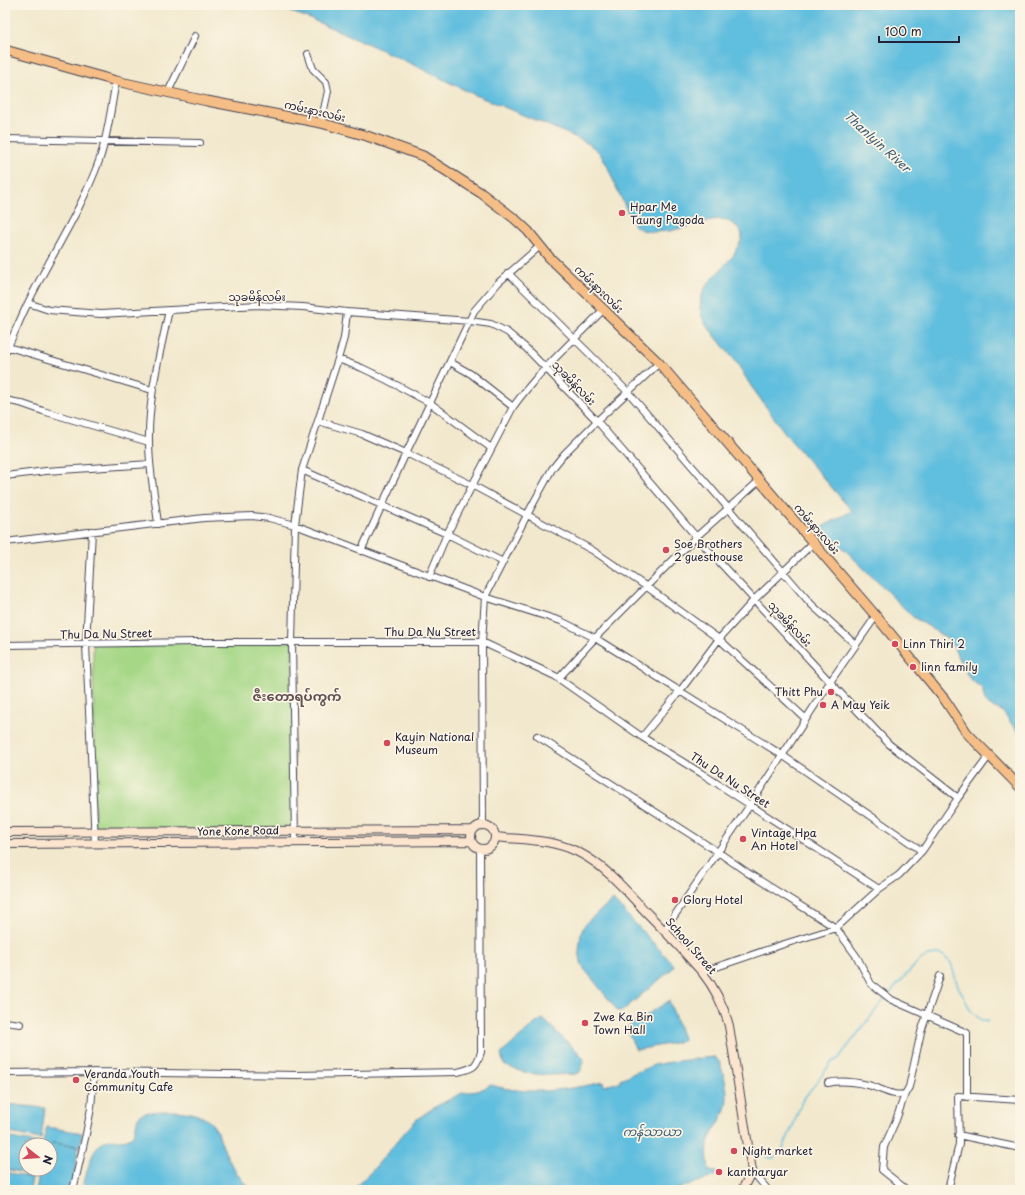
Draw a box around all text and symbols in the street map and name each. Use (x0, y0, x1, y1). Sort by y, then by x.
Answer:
scale bar (879, 18, 959, 44)
text: 100 m (885, 22, 922, 40)
street label: ကမ်းနားလမ်း (283, 95, 348, 127)
water label: Thanlyin River (840, 106, 916, 177)
place label: Hpar Me Taung Pagoda (630, 198, 704, 228)
marker: Hpar Me Taung Pagoda (617, 208, 627, 218)
street label: ကမ်းနားလမ်း (570, 261, 628, 317)
street label: သုခမိန်လမ်း (228, 288, 286, 306)
street label: သုခမိန်လမ်း (548, 356, 600, 410)
street label: ကမ်းနားလမ်း (790, 500, 844, 559)
place label: Soe Brothers 2 guesthouse (674, 535, 743, 565)
marker: Soe Brothers 2 guesthouse (661, 545, 671, 555)
street label: သုခမိန်လမ်း (764, 597, 816, 651)
street label: Thu Da Nu Street (384, 623, 477, 640)
street label: Thu Da Nu Street (60, 624, 153, 643)
place label: Linn Thiri 2 (903, 635, 965, 652)
marker: Linn Thiri 2 (890, 639, 900, 649)
place label: linn family (921, 658, 978, 675)
marker: linn family (908, 662, 918, 672)
place label: Thitt Phu (775, 683, 823, 700)
district label: ဇီးတောရပ်ကွက် (253, 686, 342, 707)
marker: Thitt Phu (826, 687, 836, 697)
place label: A May Yeik (831, 696, 890, 713)
marker: A May Yeik (818, 700, 828, 710)
place label: Kayin National Museum (395, 728, 474, 758)
marker: Kayin National Museum (382, 738, 392, 748)
street label: Thu Da Nu Street (687, 747, 774, 812)
street label: Yone Kone Road (197, 821, 279, 840)
place label: Vintage Hpa An Hotel (751, 824, 817, 854)
marker: Vintage Hpa An Hotel (738, 834, 748, 844)
place label: Glory Hotel (683, 891, 743, 908)
marker: Glory Hotel (670, 895, 680, 905)
street label: School Street (662, 913, 721, 978)
place label: Zwe Ka Bin Town Hall (593, 1008, 653, 1038)
marker: Zwe Ka Bin Town Hall (580, 1018, 590, 1028)
place label: Veranda Youth Community Cafe (84, 1065, 173, 1095)
marker: Veranda Youth Community Cafe (71, 1075, 81, 1085)
water label: ကန်သာယာ (623, 1122, 682, 1142)
north arrow (18, 1137, 58, 1177)
place label: Night market (742, 1142, 813, 1159)
marker: Night market (729, 1146, 739, 1156)
text: N (39, 1153, 57, 1167)
place label: kantharyar (727, 1163, 788, 1180)
marker: kantharyar (714, 1167, 724, 1177)

